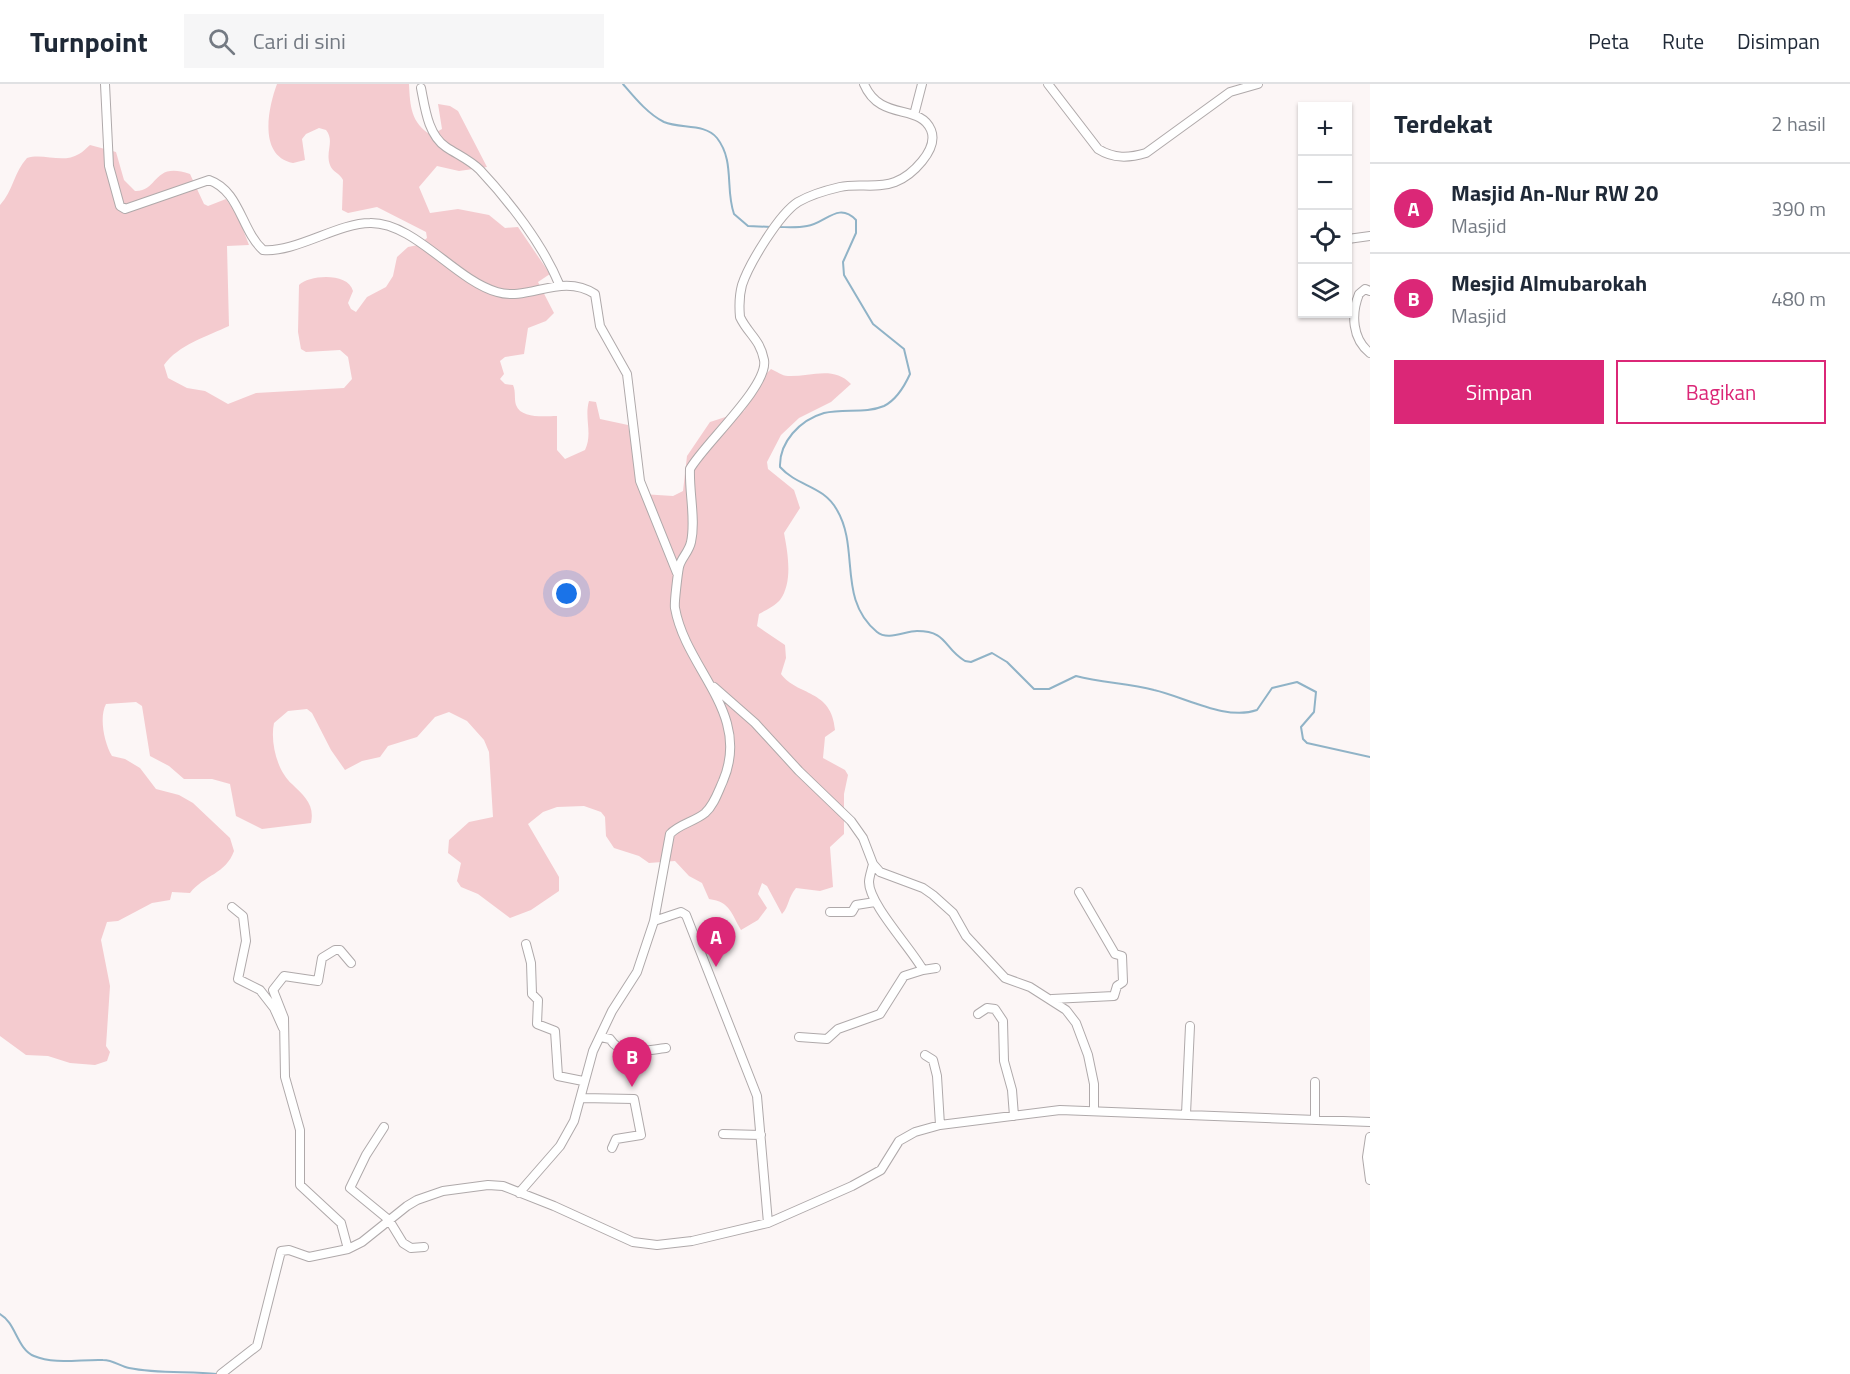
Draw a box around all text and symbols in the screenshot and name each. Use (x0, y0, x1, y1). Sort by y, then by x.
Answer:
search box (184, 14, 604, 68)
text: Turnpoint (30, 20, 148, 63)
text: Cari di sini (253, 24, 346, 58)
icon: search (205, 25, 238, 58)
text: Peta (1588, 25, 1629, 57)
text: Rute (1662, 25, 1704, 57)
text: Disimpan (1737, 25, 1820, 57)
map controls (1298, 102, 1352, 318)
button: + (1298, 102, 1352, 156)
text: Terdekat (1394, 104, 1493, 143)
text: 2 hasil (1771, 108, 1826, 139)
button: − (1298, 156, 1352, 210)
text: Masjid An-Nur RW 20 (1451, 176, 1658, 210)
text: A (1407, 193, 1420, 224)
text: 390 m (1771, 193, 1826, 224)
button: locate (1298, 210, 1352, 264)
text: Masjid (1451, 210, 1506, 241)
button: layers (1298, 264, 1352, 318)
text: Mesjid Almubarokah (1451, 266, 1647, 300)
text: B (1407, 283, 1420, 314)
text: 480 m (1771, 283, 1826, 314)
text: Masjid (1451, 300, 1506, 331)
button: Simpan (1394, 360, 1604, 424)
button: Bagikan (1616, 360, 1826, 424)
your location (552, 579, 581, 608)
pin: A (696, 918, 736, 967)
pin: B (612, 1038, 652, 1087)

